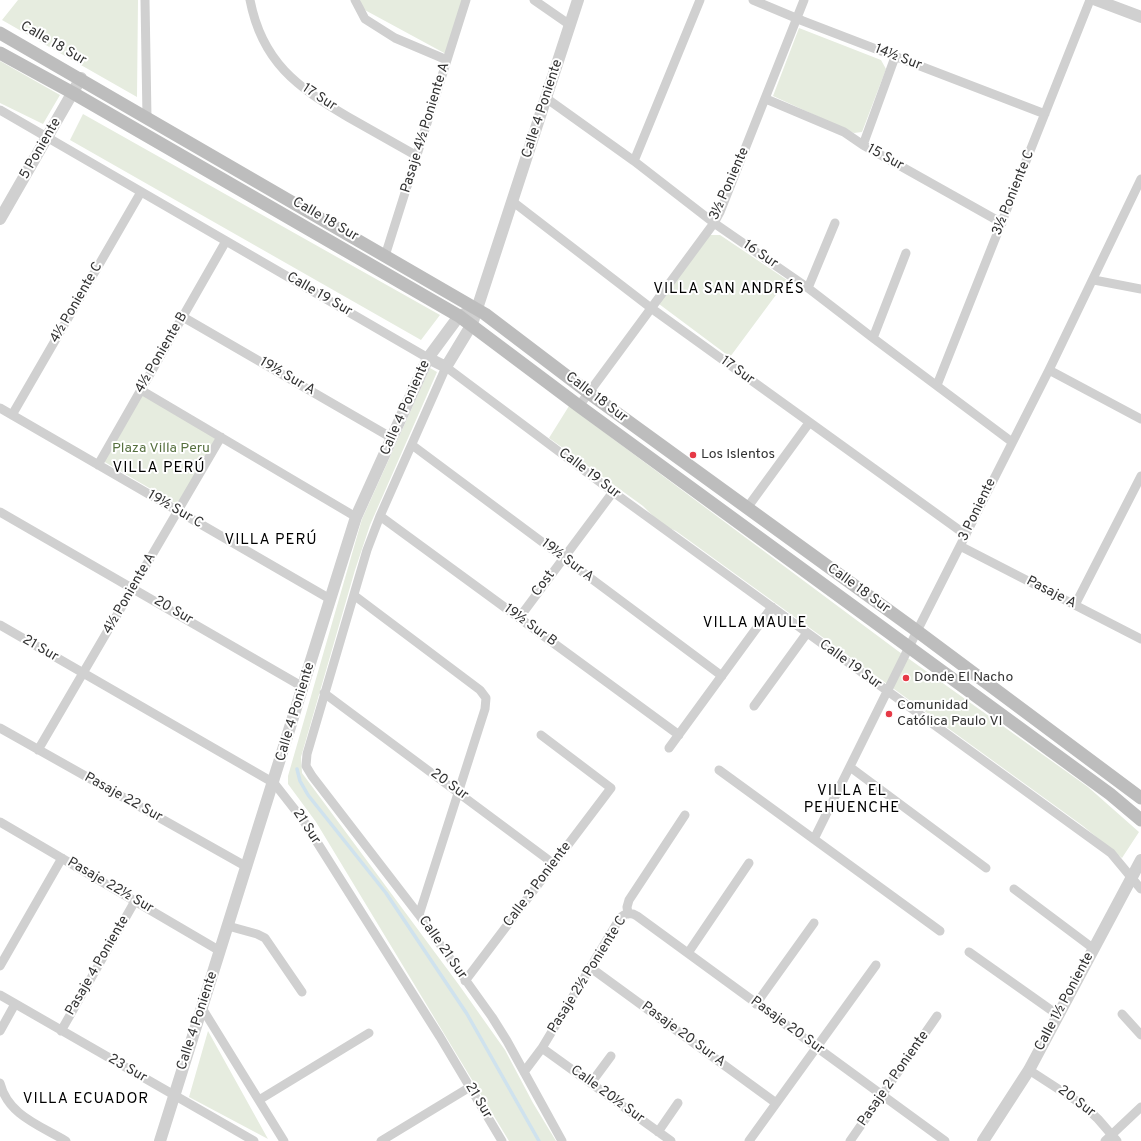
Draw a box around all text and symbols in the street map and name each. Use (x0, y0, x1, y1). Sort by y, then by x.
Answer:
street label: Calle 18 Sur (17, 18, 89, 70)
street label: 14½ Sur (872, 41, 924, 75)
street label: Calle 4 Poniente (519, 58, 567, 160)
street label: Pasaje 4½ Poniente A (398, 61, 454, 195)
street label: 17 Sur (299, 81, 339, 115)
street label: 5 Poniente (17, 115, 65, 183)
street label: 15 Sur (864, 141, 906, 175)
street label: 3½ Poniente (706, 145, 754, 223)
street label: 3½ Poniente C (989, 148, 1039, 238)
street label: Calle 18 Sur (289, 194, 361, 246)
street label: 16 Sur (739, 237, 781, 273)
street label: 4½ Poniente C (47, 260, 107, 346)
street label: Calle 19 Sur (283, 269, 355, 321)
district label: VILLA SAN ANDRÉS (653, 281, 805, 299)
street label: 4½ Poniente B (132, 310, 192, 396)
street label: 17 Sur (717, 353, 757, 389)
street label: 19½ Sur A (256, 354, 318, 400)
street label: Calle 4 Poniente (377, 358, 435, 458)
street label: Calle 18 Sur (562, 369, 630, 427)
park label: Plaza Villa Peru (112, 441, 210, 457)
street label: Calle 19 Sur (555, 445, 623, 503)
place label: Los Islentos (701, 447, 775, 463)
marker: Los Islentos (688, 450, 698, 460)
district label: VILLA PERÚ (112, 460, 206, 478)
street label: 3 Poniente (956, 476, 1000, 544)
street label: 19½ Sur C (144, 487, 206, 533)
district label: VILLA PERÚ (224, 532, 318, 550)
street label: 19½ Sur A (537, 536, 597, 586)
street label: 4½ Poniente A (100, 550, 160, 638)
street label: Calle 18 Sur (823, 561, 893, 617)
street label: Cost (529, 568, 559, 600)
street label: Pasaje A (1023, 573, 1079, 613)
street label: 20 Sur (150, 593, 196, 629)
street label: 19½ Sur B (500, 601, 560, 651)
district label: VILLA MAULE (703, 615, 807, 633)
street label: 21 Sur (19, 632, 61, 666)
street label: Calle 19 Sur (815, 637, 885, 693)
street label: Calle 4 Poniente (273, 660, 319, 764)
place label: Donde El Nacho (914, 670, 1013, 686)
marker: Donde El Nacho (901, 673, 911, 683)
place label: Comunidad Católica Paulo VI (897, 698, 1003, 730)
marker: Comunidad Católica Paulo VI (884, 709, 894, 719)
street label: 20 Sur (427, 766, 471, 804)
street label: Pasaje 22 Sur (81, 770, 165, 826)
district label: VILLA EL PEHUENCHE (804, 783, 900, 818)
street label: 21 Sur (288, 806, 324, 848)
street label: Calle 3 Poniente (500, 839, 576, 931)
street label: Pasaje 22½ Sur (64, 855, 156, 917)
street label: Pasaje 4 Poniente (63, 913, 133, 1019)
street label: Calle 21 Sur (414, 913, 470, 983)
street label: Pasaje 2½ Poniente C (545, 913, 631, 1037)
street label: Calle 1½ Poniente (1032, 950, 1098, 1054)
street label: Calle 4 Poniente (174, 970, 222, 1072)
street label: Pasaje 20 Sur (747, 994, 827, 1058)
street label: Pasaje 20 Sur A (638, 999, 728, 1071)
street label: Pasaje 2 Poniente (855, 1028, 933, 1130)
street label: 23 Sur (105, 1051, 149, 1087)
street label: Calle 20½ Sur (567, 1063, 647, 1127)
street label: 21 Sur (461, 1080, 495, 1122)
street label: 20 Sur (1054, 1082, 1098, 1122)
district label: VILLA ECUADOR (23, 1091, 149, 1109)

